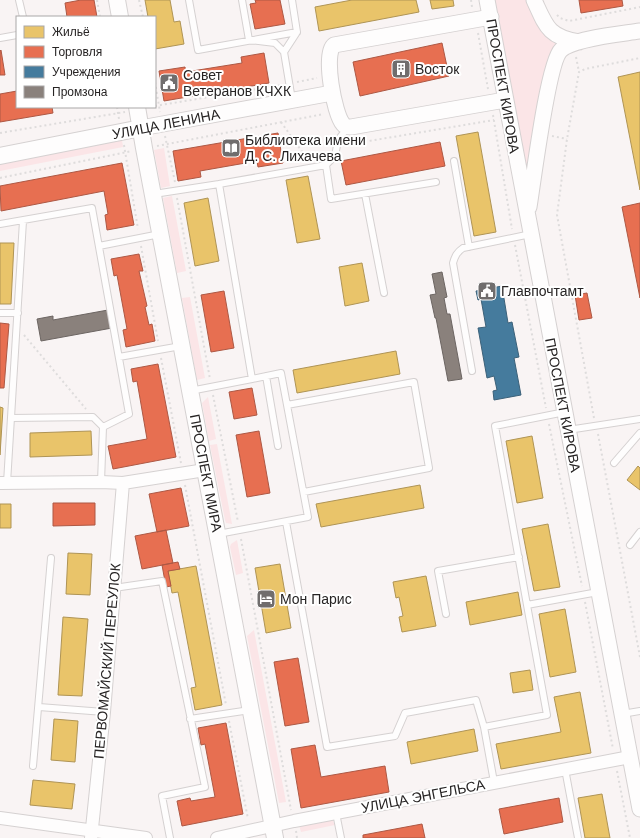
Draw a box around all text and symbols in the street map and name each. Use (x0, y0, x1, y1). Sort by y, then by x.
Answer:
legend (16, 16, 156, 108)
street label: ПРОСПЕКТ КИРОВА (483, 17, 523, 155)
text: Жильё (52, 25, 90, 39)
text: Торговля (52, 45, 102, 59)
building icon: Восток (390, 58, 412, 80)
place label: Восток (415, 61, 460, 77)
text: Учреждения (52, 65, 121, 79)
place label: Совет Ветеранов КЧХК (183, 67, 292, 99)
public building icon: Совет Ветеранов КЧХК (158, 72, 180, 94)
text: Промзона (52, 85, 108, 99)
street label: УЛИЦА ЛЕНИНА (111, 106, 222, 142)
place label: Библиотека имени Д. С. Лихачева (245, 132, 366, 164)
library icon: Библиотека имени Д. С. Лихачева (220, 137, 242, 159)
public building icon: Главпочтамт (476, 280, 498, 302)
place label: Главпочтамт (501, 283, 584, 299)
street label: ПРОСПЕКТ КИРОВА (542, 337, 584, 474)
street label: ПРОСПЕКТ МИРА (187, 413, 225, 534)
street label: ПЕРВОМАЙСКИЙ ПЕРЕУЛОК (89, 561, 124, 760)
hotel icon: Мон Парис (255, 588, 277, 610)
place label: Мон Парис (280, 591, 352, 607)
street label: УЛИЦА ЭНГЕЛЬСА (360, 776, 487, 816)

